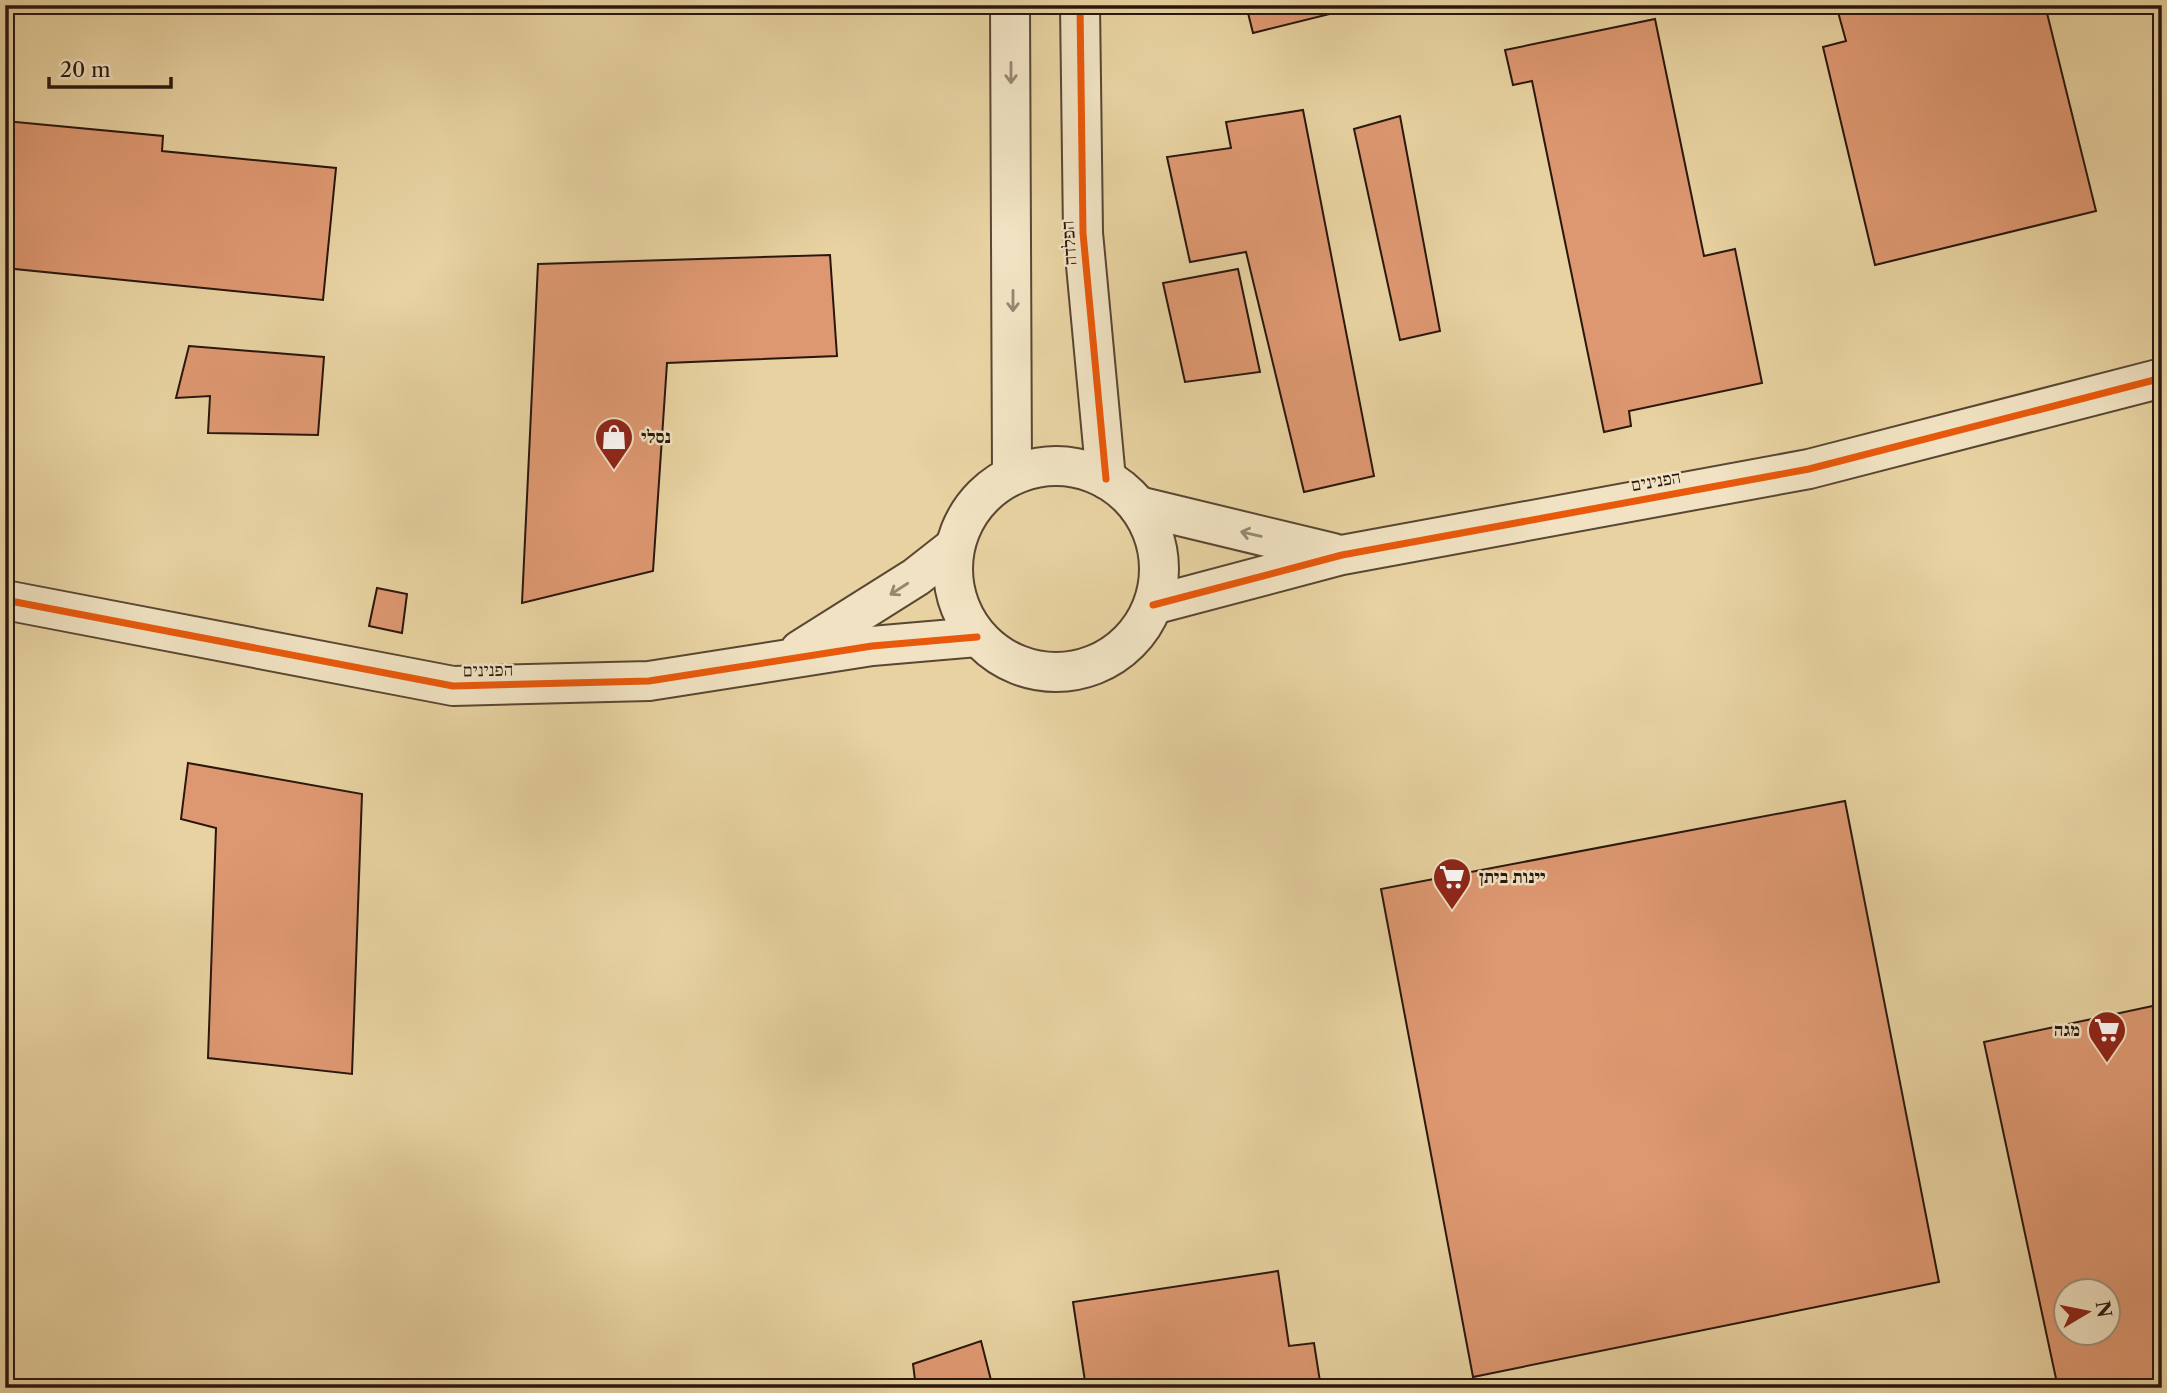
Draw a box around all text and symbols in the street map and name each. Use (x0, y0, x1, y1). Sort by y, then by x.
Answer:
scale bar (49, 46, 172, 90)
text: 20 m (60, 57, 111, 82)
one-way arrow (1004, 62, 1018, 85)
street label: הפלדה (1056, 220, 1082, 266)
one-way arrow (1006, 289, 1020, 312)
shop icon: נסלי (593, 416, 635, 471)
place label: נסלי (641, 426, 671, 448)
street label: הפנינים (1629, 466, 1683, 496)
one-way arrow (1240, 527, 1263, 541)
one-way arrow (889, 582, 909, 596)
street label: הפנינים (463, 659, 513, 681)
supermarket icon: יינות ביתן (1431, 856, 1473, 911)
place label: יינות ביתן (1479, 866, 1546, 888)
supermarket icon: מגה (2086, 1009, 2128, 1064)
place label: מגה (2054, 1019, 2080, 1041)
north arrow (2052, 1278, 2122, 1348)
text: N (2090, 1299, 2116, 1319)

